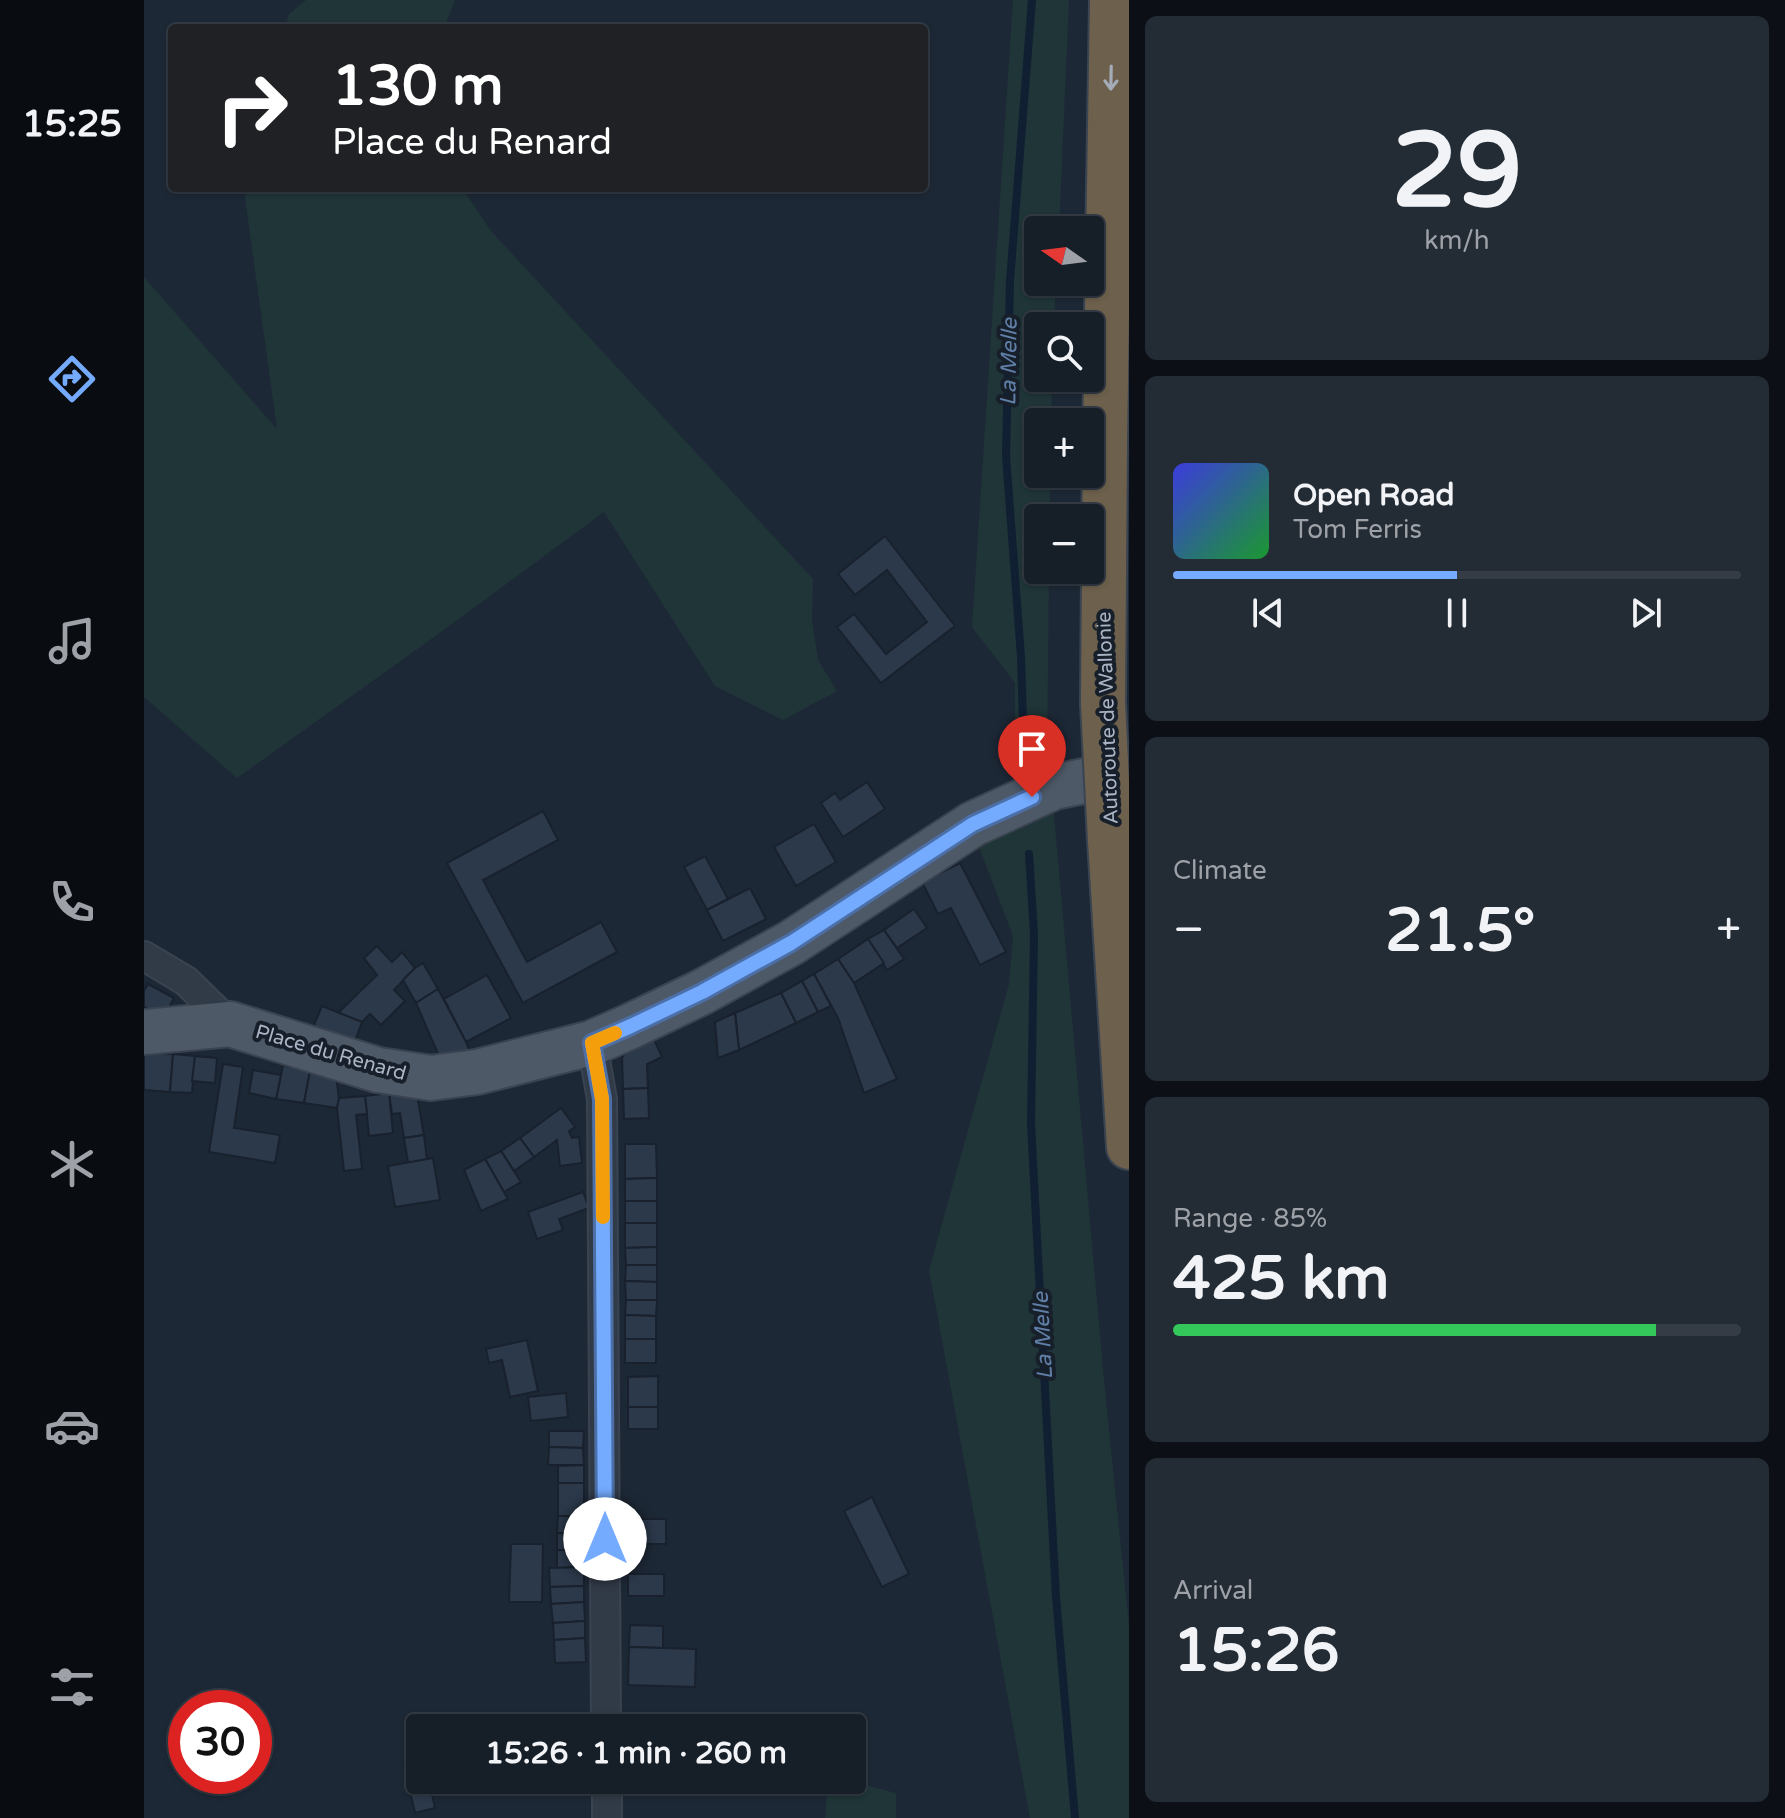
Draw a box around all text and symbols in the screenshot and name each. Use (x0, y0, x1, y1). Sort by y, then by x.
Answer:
text: 130 m (332, 53, 503, 120)
icon: right (200, 56, 304, 160)
one-way arrow (1103, 64, 1119, 91)
text: 15:25 (22, 103, 122, 146)
text: 29 (1392, 110, 1522, 235)
text: Place du Renard (332, 121, 612, 164)
north arrow (1024, 216, 1104, 296)
map controls (1024, 216, 1104, 584)
text: km/h (1424, 225, 1490, 256)
button: search (1024, 312, 1104, 392)
water label: La Melle (995, 316, 1023, 406)
icon: directions (44, 351, 100, 407)
button: + (1024, 408, 1104, 488)
text: Open Road (1293, 477, 1454, 514)
button: − (1024, 504, 1104, 584)
text: Tom Ferris (1293, 514, 1422, 545)
icon: previous (1246, 591, 1290, 635)
icon: pause (1435, 591, 1479, 635)
icon: next (1624, 591, 1668, 635)
street label: Autoroute de Wallonie (1092, 611, 1124, 825)
icon: music (44, 613, 100, 669)
pin (998, 715, 1066, 797)
icon: arrive (1010, 727, 1054, 771)
text: Climate (1173, 855, 1267, 886)
icon: phone (44, 874, 100, 930)
text: 21.5° (1385, 895, 1535, 967)
text: − (1173, 904, 1204, 957)
text: + (1716, 904, 1741, 957)
street label: Place du Renard (253, 1020, 409, 1086)
icon: climate (44, 1136, 100, 1192)
text: Range · 85% (1173, 1203, 1327, 1234)
text: 425 km (1173, 1243, 1389, 1315)
water label: La Melle (1028, 1290, 1058, 1380)
icon: car (44, 1398, 100, 1454)
position arrow (563, 1497, 647, 1581)
text: Arrival (1173, 1575, 1253, 1606)
text: 15:26 (1173, 1615, 1339, 1687)
icon: filters (44, 1659, 100, 1715)
speed limit sign: 30 (168, 1690, 272, 1794)
text: 15:26 · 1 min · 260 m (485, 1735, 787, 1772)

